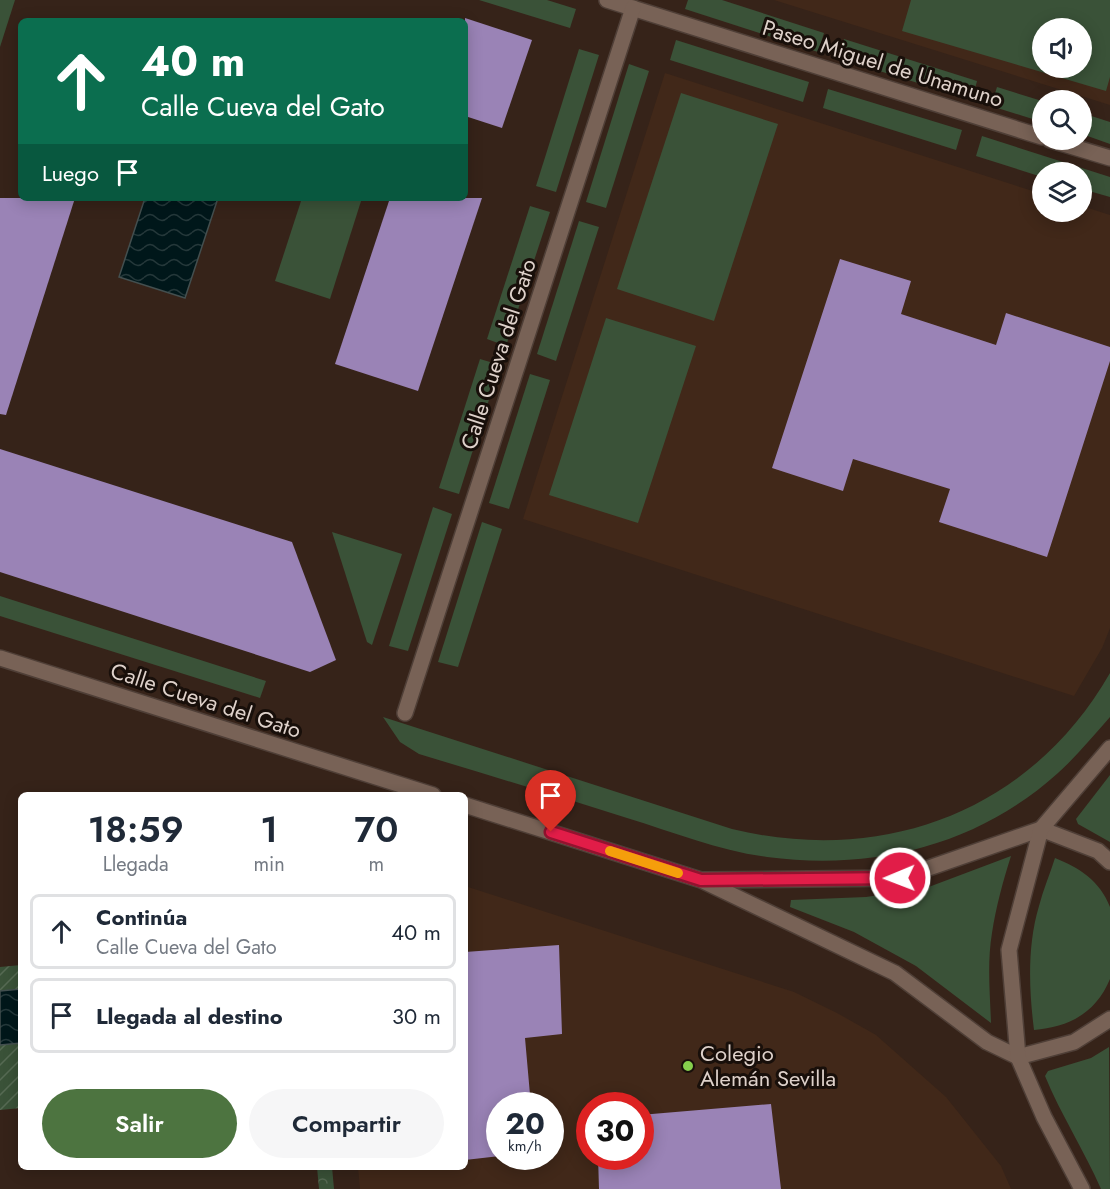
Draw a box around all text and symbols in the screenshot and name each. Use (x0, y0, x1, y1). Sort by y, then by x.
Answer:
street label: Paseo Miguel de Unamuno (759, 11, 1007, 115)
map controls (1032, 18, 1092, 222)
button: sound (1032, 18, 1092, 78)
text: 40 m (141, 31, 245, 92)
icon: ahead (42, 42, 120, 120)
text: Calle Cueva del Gato (141, 87, 385, 126)
button: search (1032, 90, 1092, 150)
icon: arrive (111, 156, 144, 189)
text: Luego (42, 157, 99, 189)
button: layers (1032, 162, 1092, 222)
street label: Calle Cueva del Gato (452, 255, 544, 453)
street label: Calle Cueva del Gato (107, 654, 305, 746)
pin (525, 770, 576, 832)
icon: arrive (534, 779, 567, 812)
text: 18:59 (88, 803, 184, 855)
text: 1 (260, 803, 278, 855)
text: 70 (354, 803, 398, 855)
position arrow (868, 846, 932, 910)
text: Llegada (103, 850, 169, 879)
text: min (253, 850, 285, 879)
text: m (369, 850, 384, 879)
text: Continúa (96, 901, 187, 933)
icon: ahead (45, 915, 78, 948)
text: 40 m (391, 916, 441, 948)
text: Calle Cueva del Gato (96, 933, 277, 962)
icon: arrive (45, 999, 78, 1032)
text: Llegada al destino (96, 1000, 283, 1032)
text: 30 m (392, 1000, 441, 1032)
place label: Colegio Alemán Sevilla (700, 1037, 836, 1094)
marker: Colegio Alemán Sevilla (681, 1059, 695, 1073)
button: Salir (42, 1089, 237, 1158)
button: Compartir (249, 1089, 444, 1158)
speed limit sign: 30 (576, 1092, 654, 1170)
text: 20 (505, 1102, 545, 1145)
text: km/h (508, 1135, 542, 1157)

